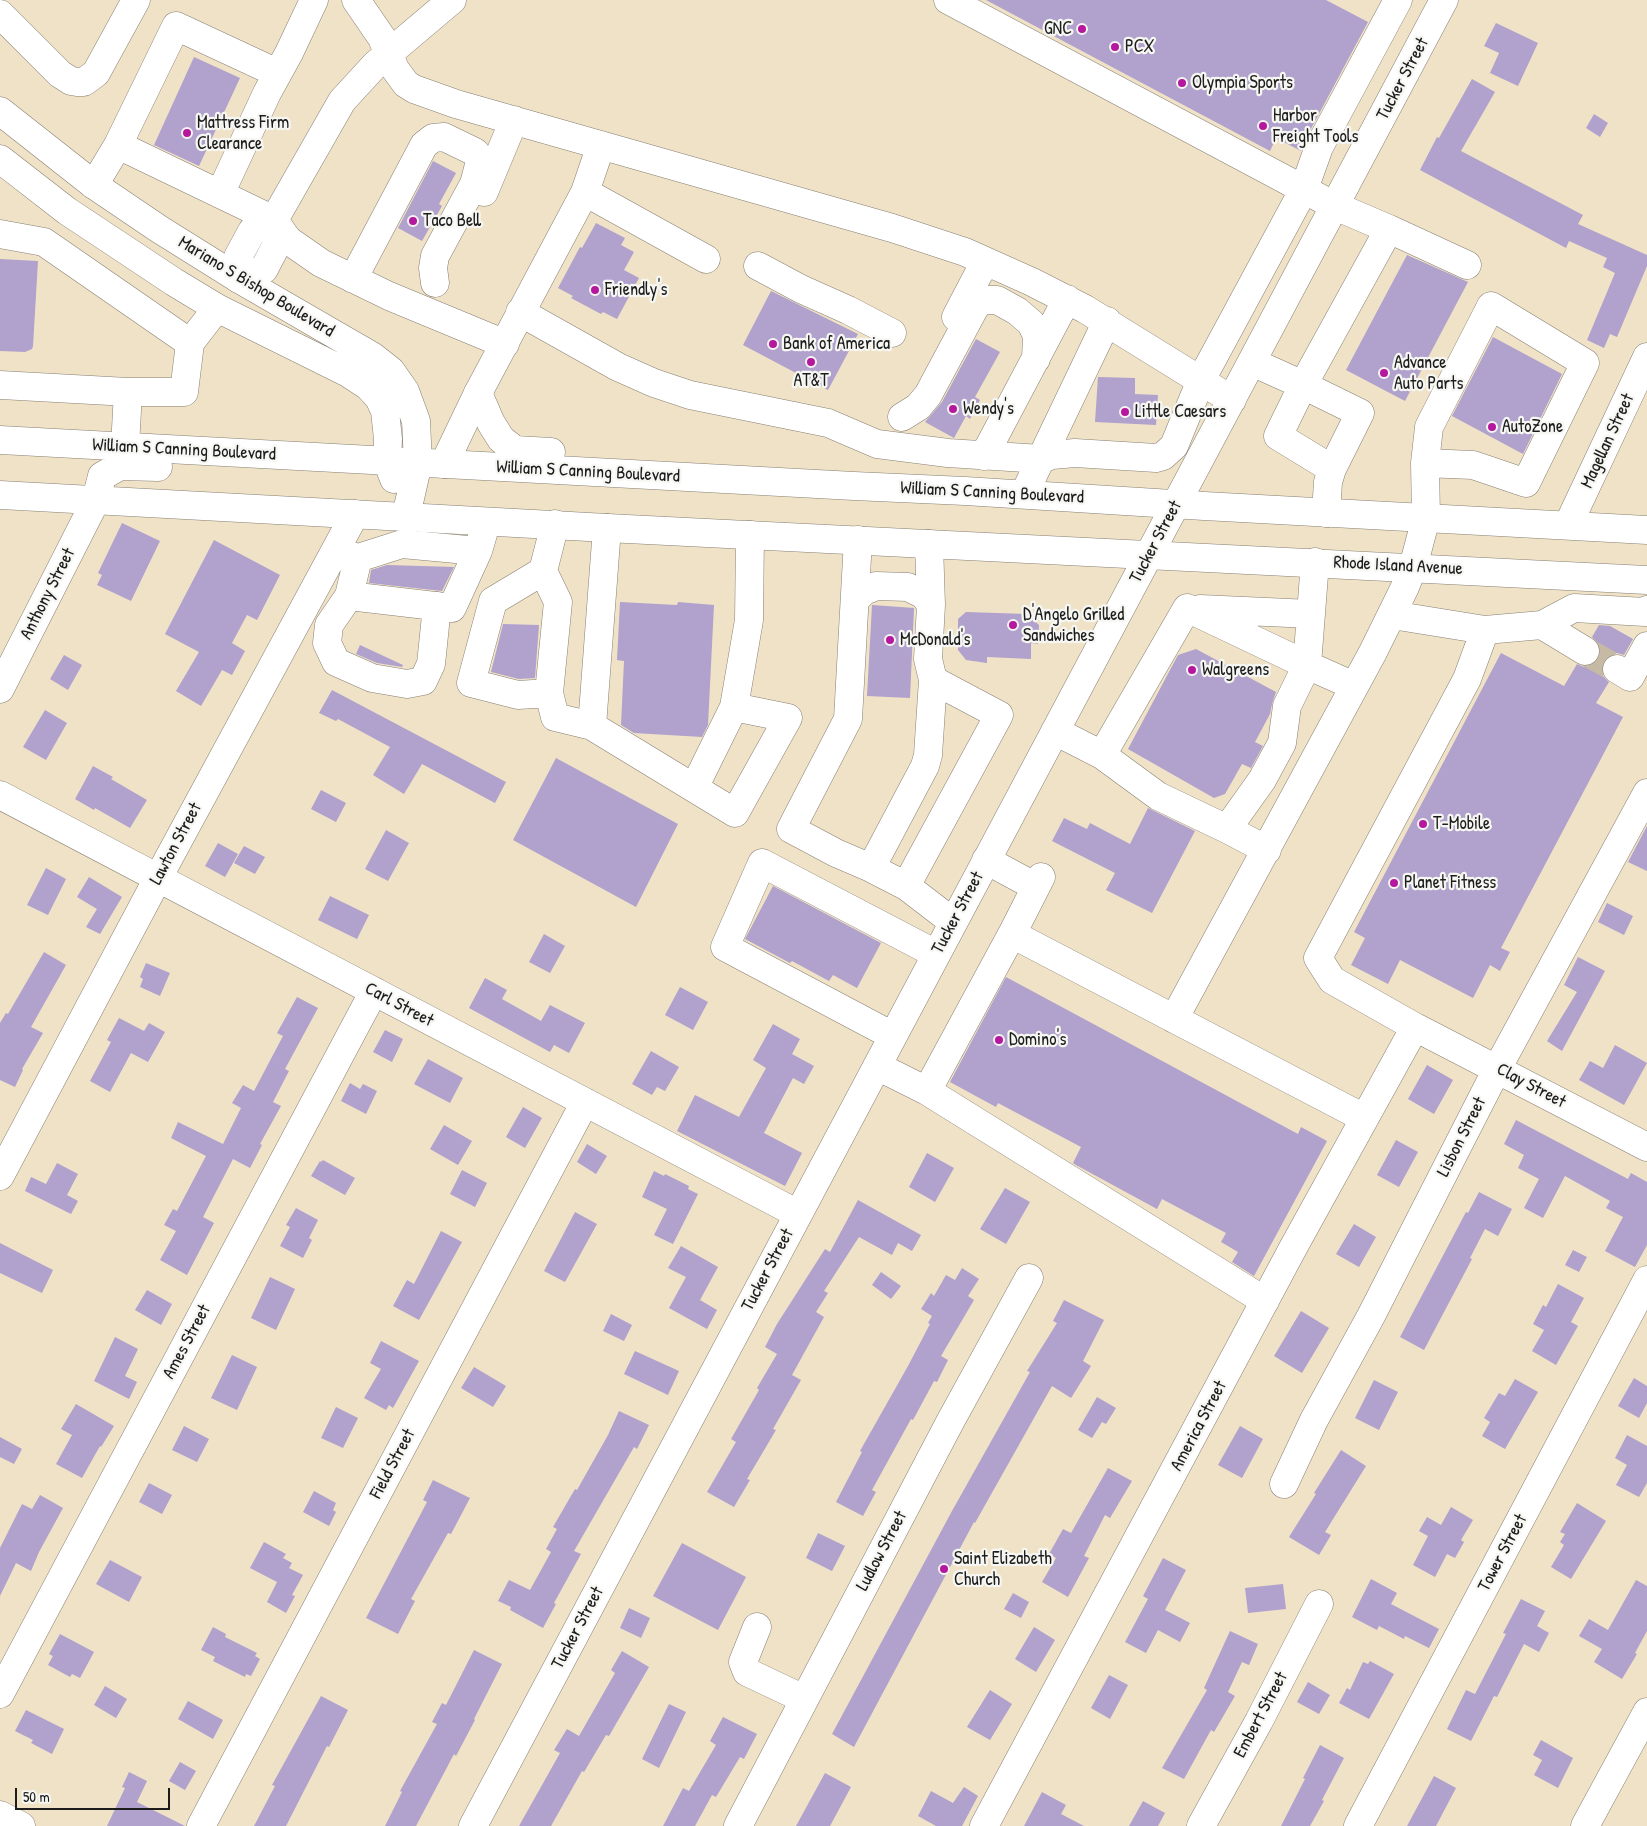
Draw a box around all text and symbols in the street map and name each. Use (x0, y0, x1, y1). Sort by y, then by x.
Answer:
place label: GNC (1044, 18, 1072, 40)
marker: GNC (1076, 23, 1088, 35)
street label: Tucker Street (1372, 34, 1434, 124)
place label: PCX (1125, 36, 1154, 58)
marker: PCX (1109, 41, 1121, 53)
place label: Olympia Sports (1192, 72, 1293, 94)
marker: Olympia Sports (1176, 77, 1188, 89)
place label: Harbor Freight Tools (1273, 105, 1358, 148)
place label: Mattress Firm Clearance (197, 112, 289, 154)
marker: Harbor Freight Tools (1257, 120, 1269, 132)
marker: Mattress Firm Clearance (181, 127, 193, 139)
place label: Taco Bell (423, 210, 481, 232)
marker: Taco Bell (407, 215, 419, 227)
street label: Mariano S Bishop Boulevard (174, 232, 338, 342)
place label: Friendly's (605, 279, 667, 301)
marker: Friendly's (589, 284, 601, 296)
place label: Bank of America (783, 333, 890, 355)
marker: Bank of America (767, 338, 779, 350)
place label: Advance Auto Parts (1394, 352, 1463, 394)
marker: AT&T (805, 356, 817, 368)
marker: Advance Auto Parts (1378, 367, 1390, 379)
place label: AT&T (793, 370, 829, 392)
street label: Magellan Street (1577, 390, 1639, 492)
place label: Wendy's (963, 398, 1014, 420)
place label: Little Caesars (1135, 401, 1226, 423)
marker: Wendy's (947, 403, 959, 415)
marker: Little Caesars (1119, 406, 1131, 418)
place label: AutoZone (1502, 416, 1563, 438)
marker: AutoZone (1486, 421, 1498, 433)
street label: William S Canning Boulevard (92, 434, 276, 466)
street label: William S Canning Boulevard (496, 456, 680, 488)
street label: William S Canning Boulevard (900, 477, 1084, 509)
street label: Tucker Street (1125, 497, 1187, 587)
street label: Anthony Street (16, 545, 80, 643)
street label: Rhode Island Avenue (1333, 552, 1463, 580)
place label: D'Angelo Grilled Sandwiches (1023, 604, 1124, 646)
marker: D'Angelo Grilled Sandwiches (1007, 619, 1019, 631)
place label: McDonald's (900, 629, 970, 651)
marker: McDonald's (884, 634, 896, 646)
place label: Walgreens (1202, 659, 1269, 681)
marker: Walgreens (1186, 664, 1198, 676)
street label: Lawton Street (145, 799, 207, 889)
place label: T-Mobile (1433, 813, 1490, 835)
marker: T-Mobile (1417, 818, 1429, 830)
street label: Tucker Street (927, 868, 989, 958)
place label: Planet Fitness (1404, 872, 1496, 894)
marker: Planet Fitness (1388, 877, 1400, 889)
street label: Carl Street (361, 978, 437, 1032)
place label: Domino's (1009, 1029, 1066, 1051)
marker: Domino's (993, 1034, 1005, 1046)
street label: Clay Street (1493, 1059, 1569, 1113)
street label: Lisbon Street (1433, 1094, 1491, 1180)
street label: Tucker Street (737, 1225, 799, 1315)
street label: Ames Street (158, 1301, 216, 1383)
street label: America Street (1166, 1377, 1232, 1475)
street label: Field Street (366, 1425, 420, 1503)
street label: Ludlow Street (852, 1507, 912, 1595)
street label: Tower Street (1474, 1511, 1532, 1595)
place label: Saint Elizabeth Church (954, 1548, 1052, 1590)
marker: Saint Elizabeth Church (938, 1563, 950, 1575)
street label: Tucker Street (547, 1583, 609, 1673)
street label: Embert Street (1229, 1668, 1293, 1762)
scale bar (18, 1778, 172, 1810)
text: 50 m (23, 1786, 50, 1807)

